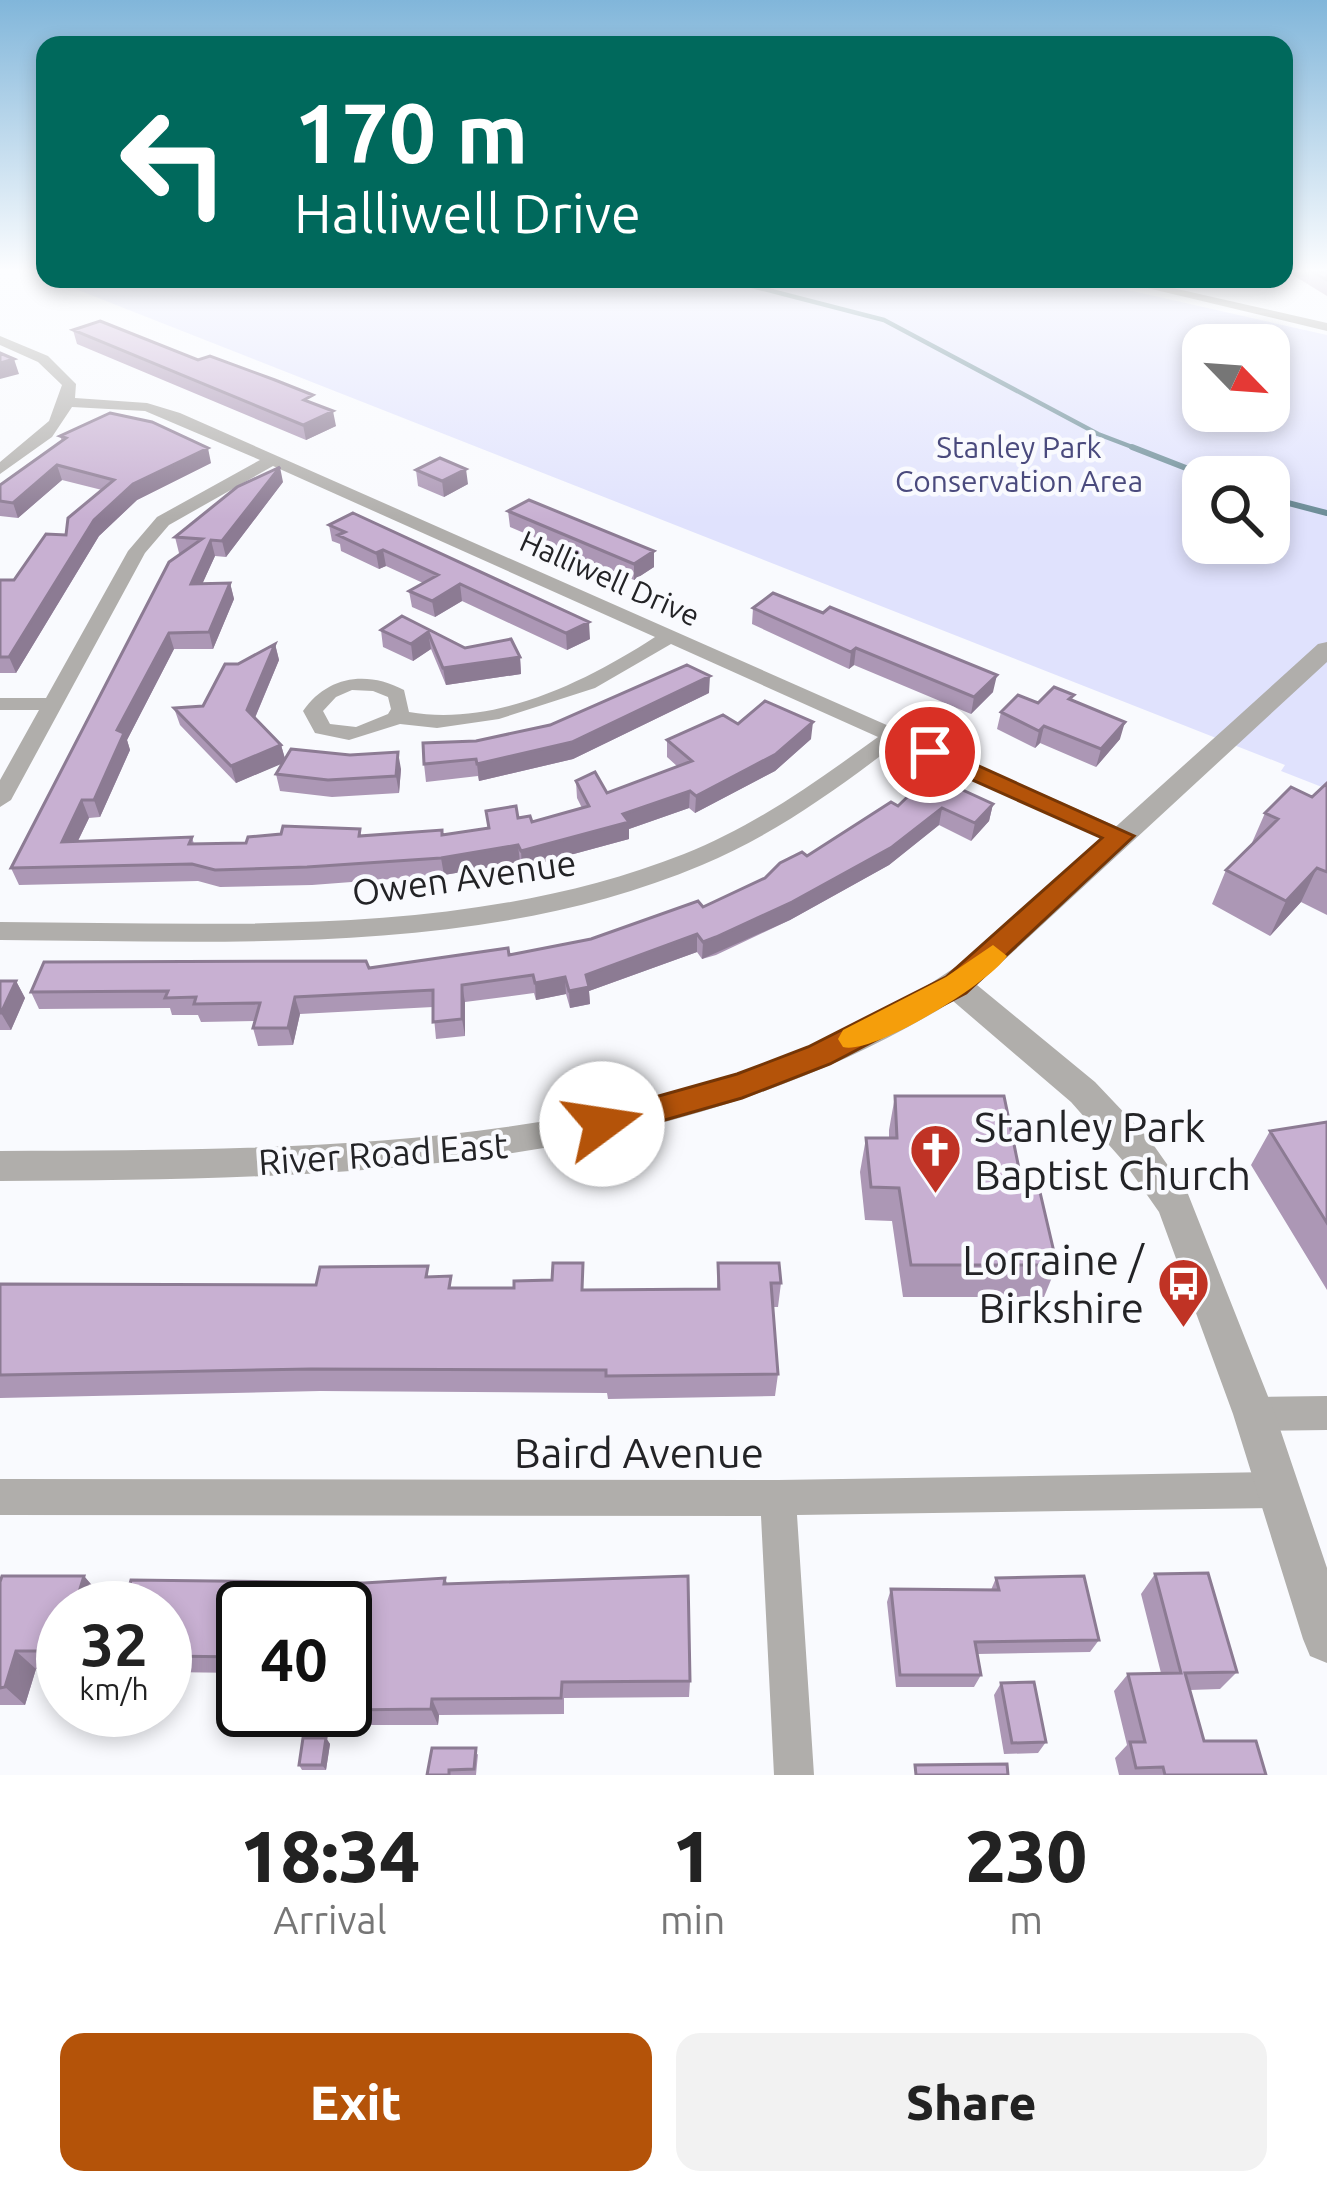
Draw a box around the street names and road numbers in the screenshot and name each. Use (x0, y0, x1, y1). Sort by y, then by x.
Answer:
street label: Halliwell Drive (515, 523, 705, 633)
street label: Owen Avenue (349, 841, 579, 913)
street label: River Road East (257, 1124, 509, 1182)
street label: Baird Avenue (514, 1429, 764, 1476)

